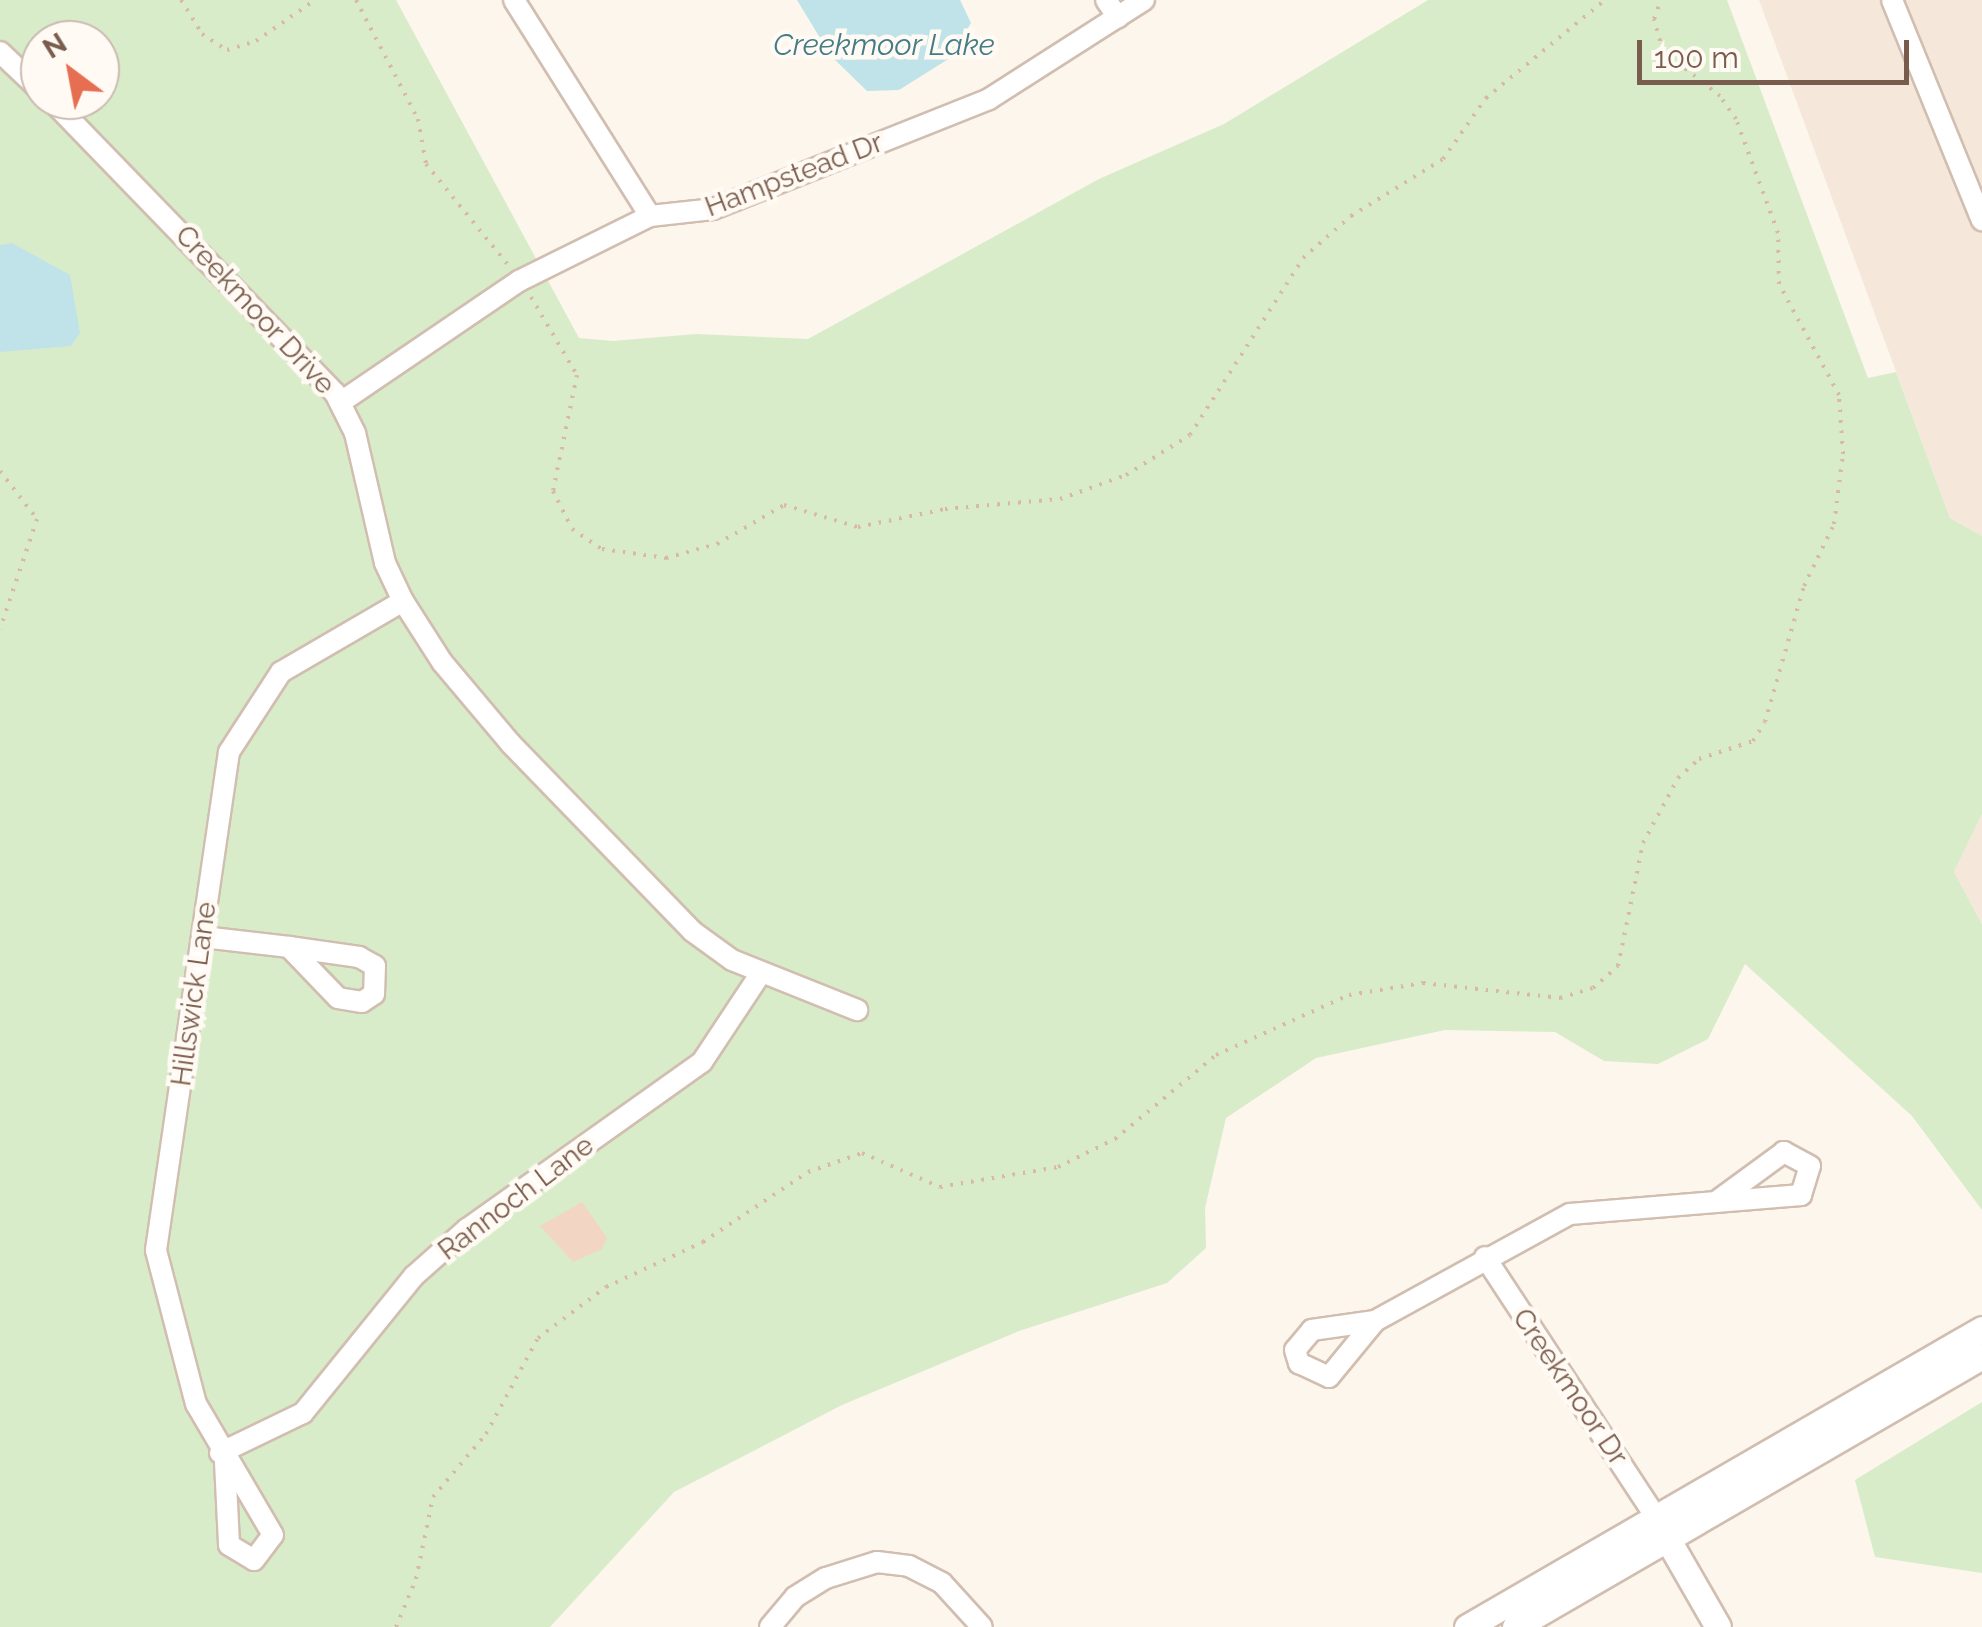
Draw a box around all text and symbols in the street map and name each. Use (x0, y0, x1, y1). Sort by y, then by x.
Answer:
north arrow (20, 20, 120, 120)
scale bar (1642, 20, 1914, 82)
text: N (37, 26, 73, 65)
water label: Creekmoor Lake (773, 27, 995, 63)
text: 100 m (1654, 40, 1739, 75)
street label: Hampstead Dr (700, 126, 888, 224)
street label: Creekmoor Drive (168, 218, 342, 402)
street label: Hillswick Lane (164, 900, 224, 1088)
street label: Rannoch Lane (432, 1129, 600, 1267)
street label: Creekmoor Dr (1505, 1302, 1635, 1472)

